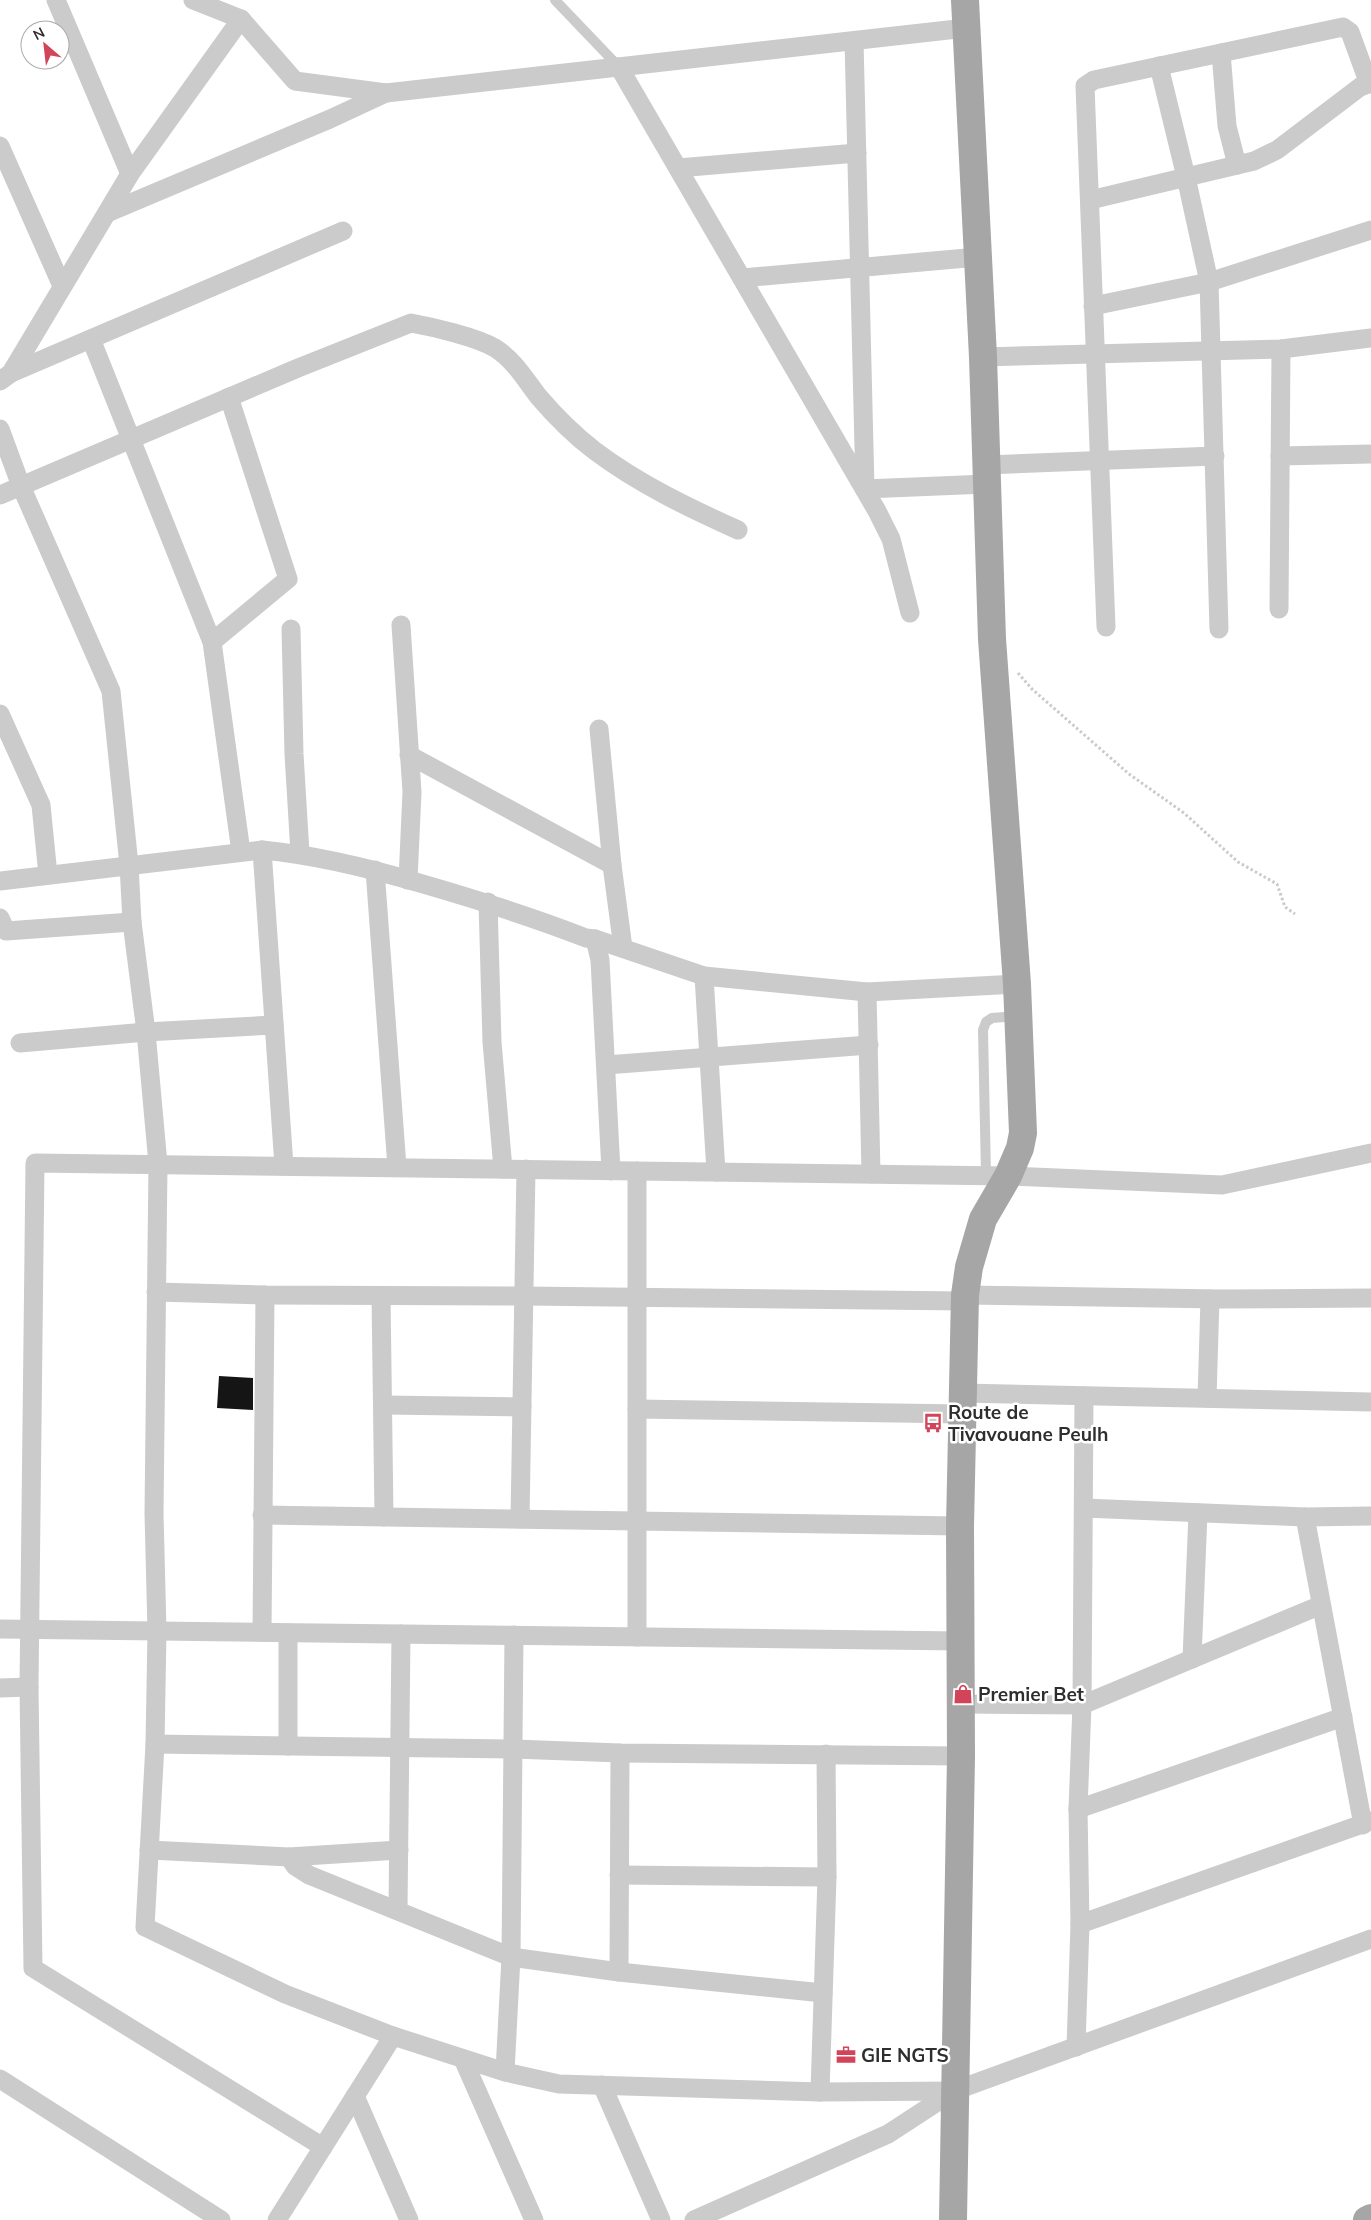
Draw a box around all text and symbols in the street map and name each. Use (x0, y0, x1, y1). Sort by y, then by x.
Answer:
north arrow (20, 20, 70, 70)
text: N (30, 23, 48, 44)
place label: Route de Tivavouane Peulh (948, 1400, 1108, 1446)
bus stop icon: Route de Tivavouane Peulh (922, 1412, 944, 1434)
place label: Premier Bet (978, 1682, 1084, 1706)
shop icon: Premier Bet (952, 1683, 974, 1705)
place label: GIE NGTS (861, 2043, 949, 2067)
office icon: GIE NGTS (835, 2044, 857, 2066)

